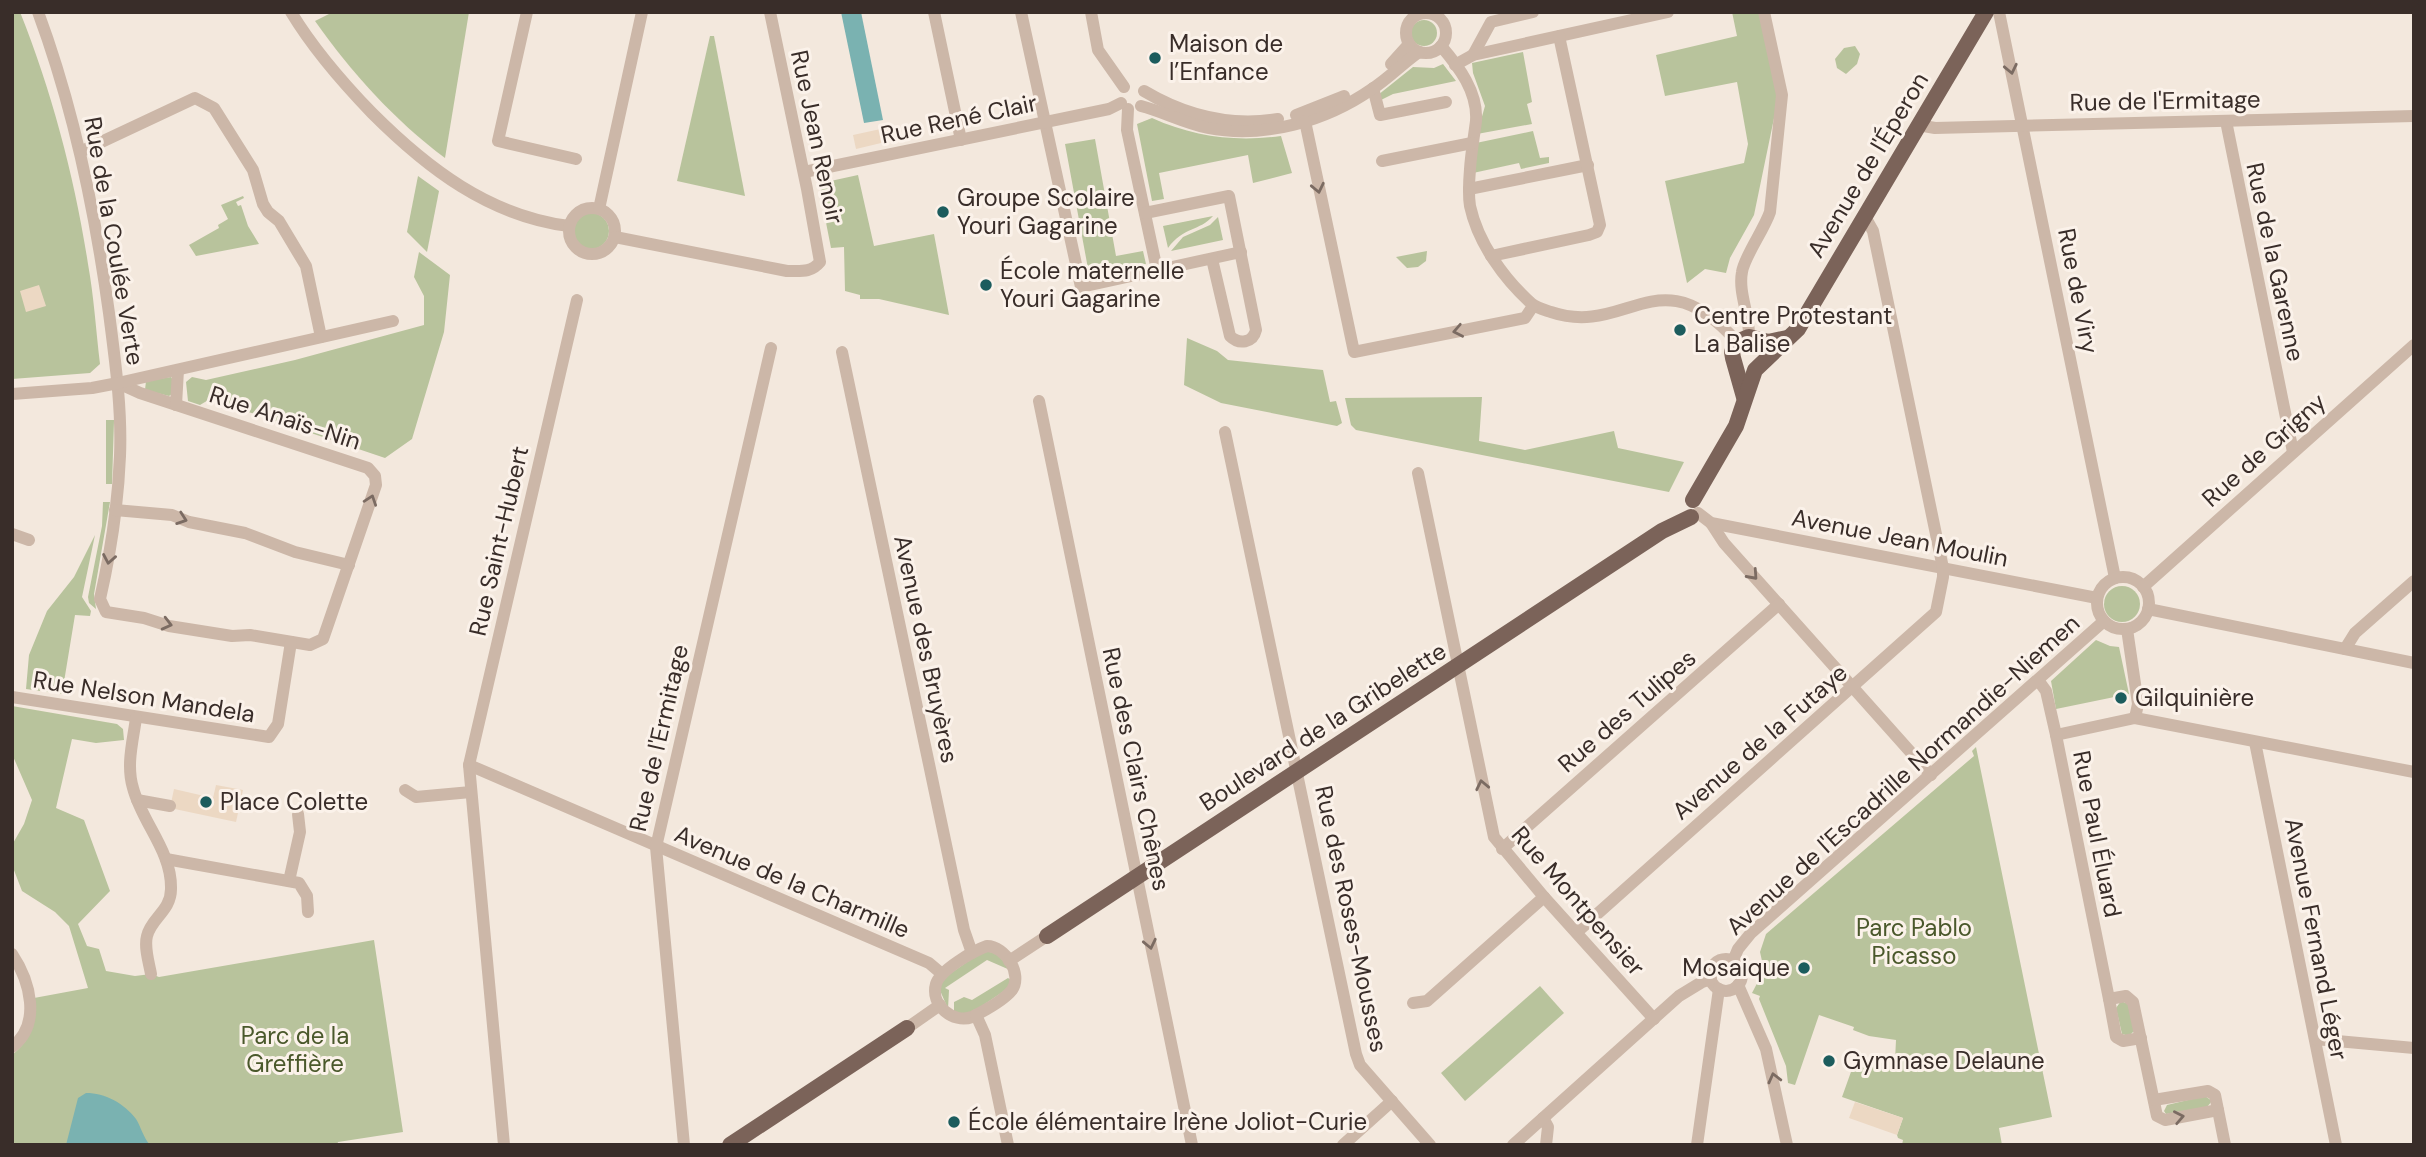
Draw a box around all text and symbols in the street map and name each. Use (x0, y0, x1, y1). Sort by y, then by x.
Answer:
place label: Maison de l’Enfance (1169, 28, 1283, 87)
street label: Rue Jean Renoir (784, 47, 851, 227)
marker: Maison de l’Enfance (1147, 50, 1163, 66)
one-way arrow (2002, 63, 2017, 75)
street label: Avenue de l'Éperon (1800, 66, 1935, 263)
street label: Rue de l'Ermitage (2069, 83, 2261, 118)
street label: Rue René Clair (878, 87, 1040, 150)
street label: Rue de la Coulée Verte (77, 114, 152, 368)
street label: Rue de la Garenne (2239, 160, 2312, 364)
place label: Groupe Scolaire Youri Gagarine (957, 182, 1135, 241)
one-way arrow (1310, 182, 1325, 194)
marker: Groupe Scolaire Youri Gagarine (935, 204, 951, 220)
street label: Rue de Viry (2051, 226, 2106, 356)
place label: École maternelle Youri Gagarine (1000, 255, 1184, 314)
marker: École maternelle Youri Gagarine (978, 277, 994, 293)
place label: Centre Protestant La Balise (1694, 300, 1892, 359)
marker: Centre Protestant La Balise (1672, 322, 1688, 338)
one-way arrow (1452, 323, 1464, 338)
street label: Rue Anaïs-Nin (206, 378, 365, 457)
street label: Rue de Grigny (2195, 386, 2332, 513)
street label: Rue Saint-Hubert (462, 443, 535, 639)
one-way arrow (362, 495, 377, 507)
street label: Avenue Jean Moulin (1789, 501, 2011, 574)
one-way arrow (176, 511, 188, 525)
street label: Avenue des Bruyères (887, 532, 966, 766)
one-way arrow (102, 553, 117, 565)
one-way arrow (1745, 567, 1758, 580)
street label: Avenue de l'Escadrille Normandie-Niemen (1719, 608, 2086, 942)
one-way arrow (161, 616, 173, 631)
street label: Boulevard de la Gribelette (1194, 635, 1452, 818)
street label: Rue de l'Ermitage (622, 641, 695, 834)
street label: Rue des Tulipes (1551, 642, 1702, 779)
street label: Rue des Clairs Chênes (1096, 644, 1177, 893)
street label: Avenue de la Futaye (1666, 657, 1854, 826)
street label: Rue Nelson Mandela (31, 664, 257, 729)
place label: Gilquinière (2135, 682, 2254, 713)
marker: Gilquinière (2113, 690, 2129, 706)
street label: Rue Paul Éluard (2066, 748, 2129, 920)
one-way arrow (1476, 779, 1491, 791)
street label: Rue des Roses-Mousses (1308, 783, 1395, 1055)
place label: Place Colette (220, 786, 368, 817)
marker: Place Colette (198, 794, 214, 810)
street label: Avenue Fernand Léger (2278, 815, 2355, 1063)
street label: Avenue de la Charmille (670, 818, 914, 945)
street label: Rue Montpensier (1505, 819, 1652, 982)
park label: Parc Pablo Picasso (1856, 912, 1972, 971)
one-way arrow (1142, 938, 1157, 950)
place label: Mosaique (1682, 952, 1790, 983)
marker: Mosaique (1796, 960, 1812, 976)
park label: Parc de la Greffière (241, 1020, 349, 1079)
place label: Gymnase Delaune (1843, 1045, 2045, 1076)
marker: Gymnase Delaune (1821, 1053, 1837, 1069)
one-way arrow (1768, 1072, 1782, 1084)
place label: École élémentaire Irène Joliot-Curie (968, 1106, 1367, 1137)
one-way arrow (2173, 1110, 2185, 1125)
marker: École élémentaire Irène Joliot-Curie (946, 1114, 962, 1130)

